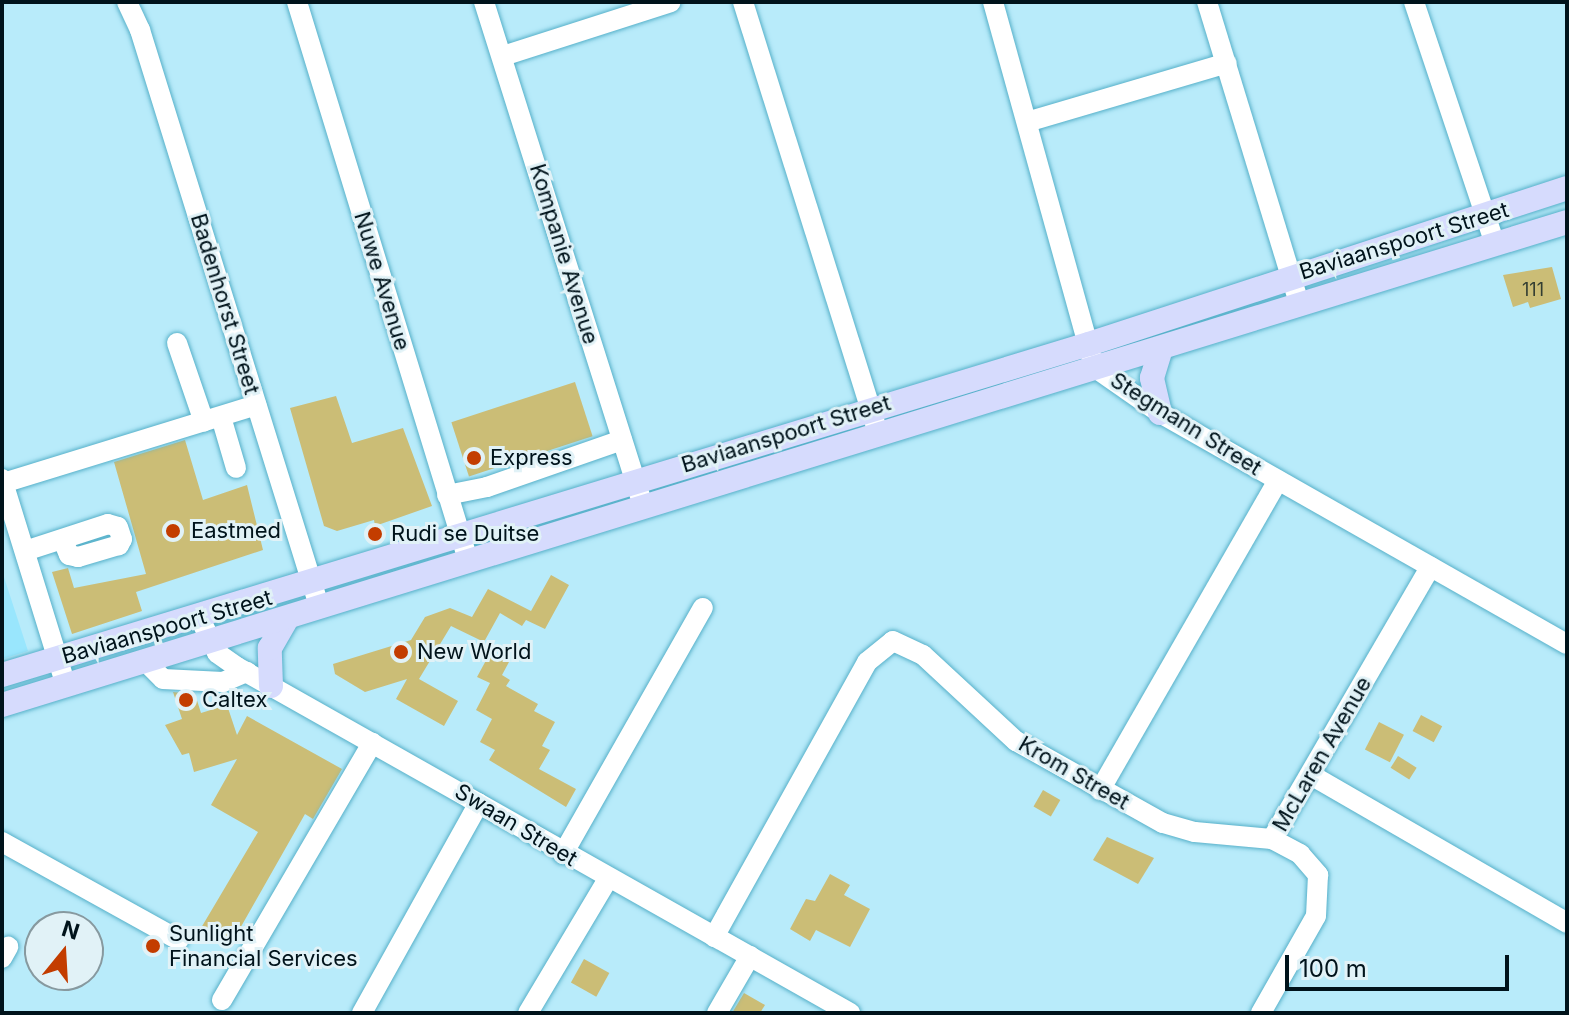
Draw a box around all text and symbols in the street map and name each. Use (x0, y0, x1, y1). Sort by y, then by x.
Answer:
street label: Kompanie Avenue (524, 161, 604, 347)
street label: Baviaanspoort Street (1296, 197, 1512, 285)
street label: Nuwe Avenue (348, 209, 416, 353)
street label: Badenhorst Street (185, 210, 265, 398)
house number: 111 (1522, 279, 1544, 301)
street label: Stegmann Street (1106, 367, 1266, 481)
street label: Baviaanspoort Street (678, 390, 894, 478)
place label: Express (490, 445, 573, 471)
marker: Express (465, 449, 483, 467)
place label: Eastmed (191, 518, 281, 544)
marker: Eastmed (162, 520, 184, 542)
place label: Rudi se Duitse (391, 521, 539, 547)
marker: Rudi se Duitse (366, 525, 384, 543)
street label: Baviaanspoort Street (59, 584, 275, 670)
place label: New World (417, 639, 531, 665)
marker: New World (392, 643, 410, 661)
street label: McLaren Avenue (1267, 672, 1377, 836)
place label: Caltex (202, 687, 267, 713)
marker: Caltex (177, 691, 195, 709)
street label: Krom Street (1014, 731, 1134, 815)
street label: Swaan Street (450, 778, 582, 872)
north arrow (24, 911, 104, 991)
text: N (59, 915, 83, 945)
place label: Sunlight Financial Services (169, 920, 358, 972)
marker: Sunlight Financial Services (144, 937, 162, 955)
scale bar (1289, 939, 1513, 989)
text: 100 m (1299, 954, 1367, 983)

